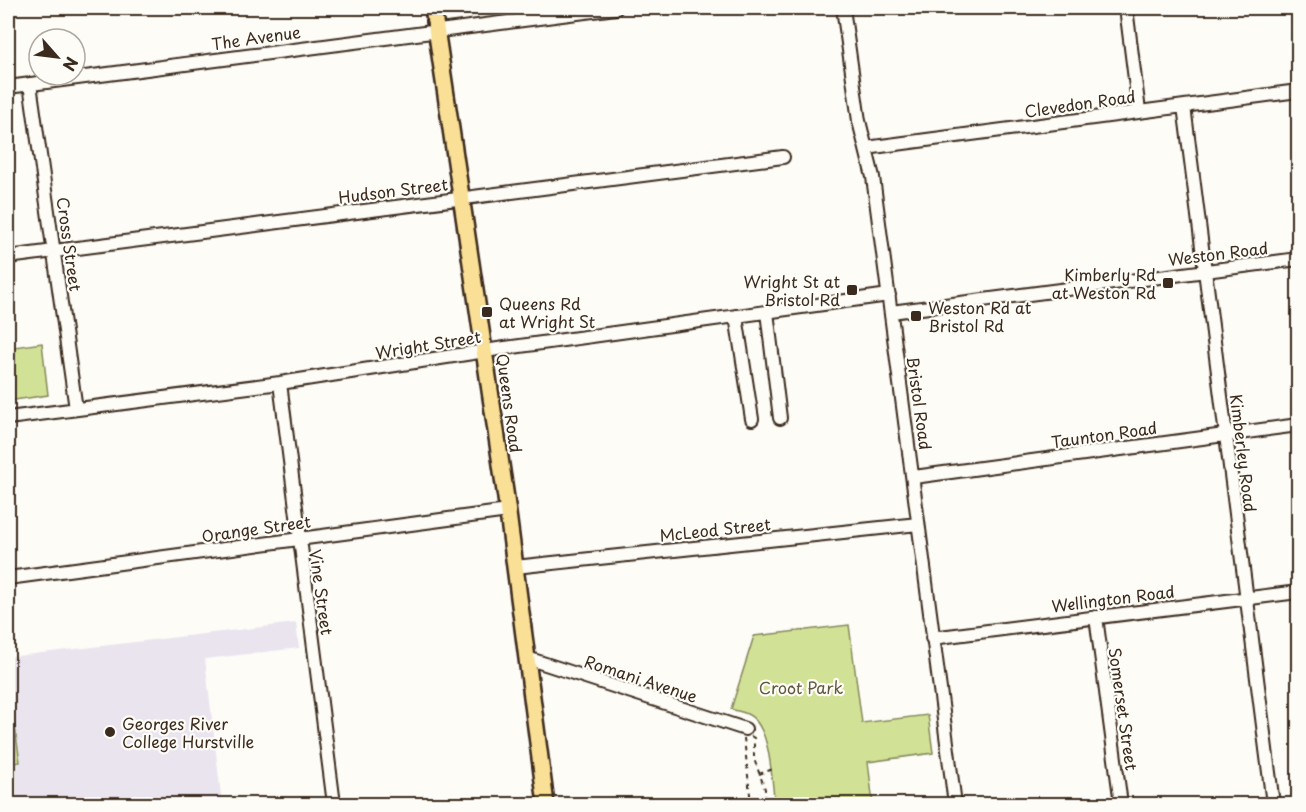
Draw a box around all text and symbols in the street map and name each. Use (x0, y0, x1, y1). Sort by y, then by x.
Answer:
street label: The Avenue (210, 19, 302, 55)
north arrow (27, 27, 87, 87)
text: N (58, 53, 85, 76)
street label: Clevedon Road (1023, 83, 1137, 123)
street label: Hudson Street (337, 171, 450, 209)
street label: Cross Street (52, 195, 89, 293)
street label: Weston Road (1167, 235, 1269, 271)
place label: Kimberly Rd at Weston Rd (1052, 262, 1156, 304)
place label: Wright St at Bristol Rd (743, 269, 840, 311)
marker: Kimberly Rd at Weston Rd (1161, 276, 1175, 290)
marker: Wright St at Bristol Rd (845, 283, 859, 297)
place label: Queens Rd at Wright St (499, 291, 595, 333)
place label: Weston Rd at Bristol Rd (928, 295, 1032, 337)
marker: Queens Rd at Wright St (480, 305, 494, 319)
marker: Weston Rd at Bristol Rd (909, 309, 923, 323)
street label: Wright Street (373, 324, 483, 364)
street label: Queens Road (491, 352, 529, 454)
street label: Bristol Road (902, 355, 938, 451)
street label: Kimberley Road (1225, 393, 1263, 513)
street label: Taunton Road (1050, 415, 1158, 453)
street label: Orange Street (200, 508, 313, 548)
street label: McLeod Street (658, 511, 772, 547)
street label: Vine Street (304, 547, 340, 637)
street label: Wellington Road (1050, 579, 1176, 617)
street label: Somerset Street (1104, 646, 1145, 772)
street label: Romani Avenue (581, 648, 701, 708)
park label: Croot Park (759, 675, 843, 699)
place label: Georges River College Hurstville (122, 711, 255, 753)
marker: Georges River College Hurstville (103, 725, 117, 739)

